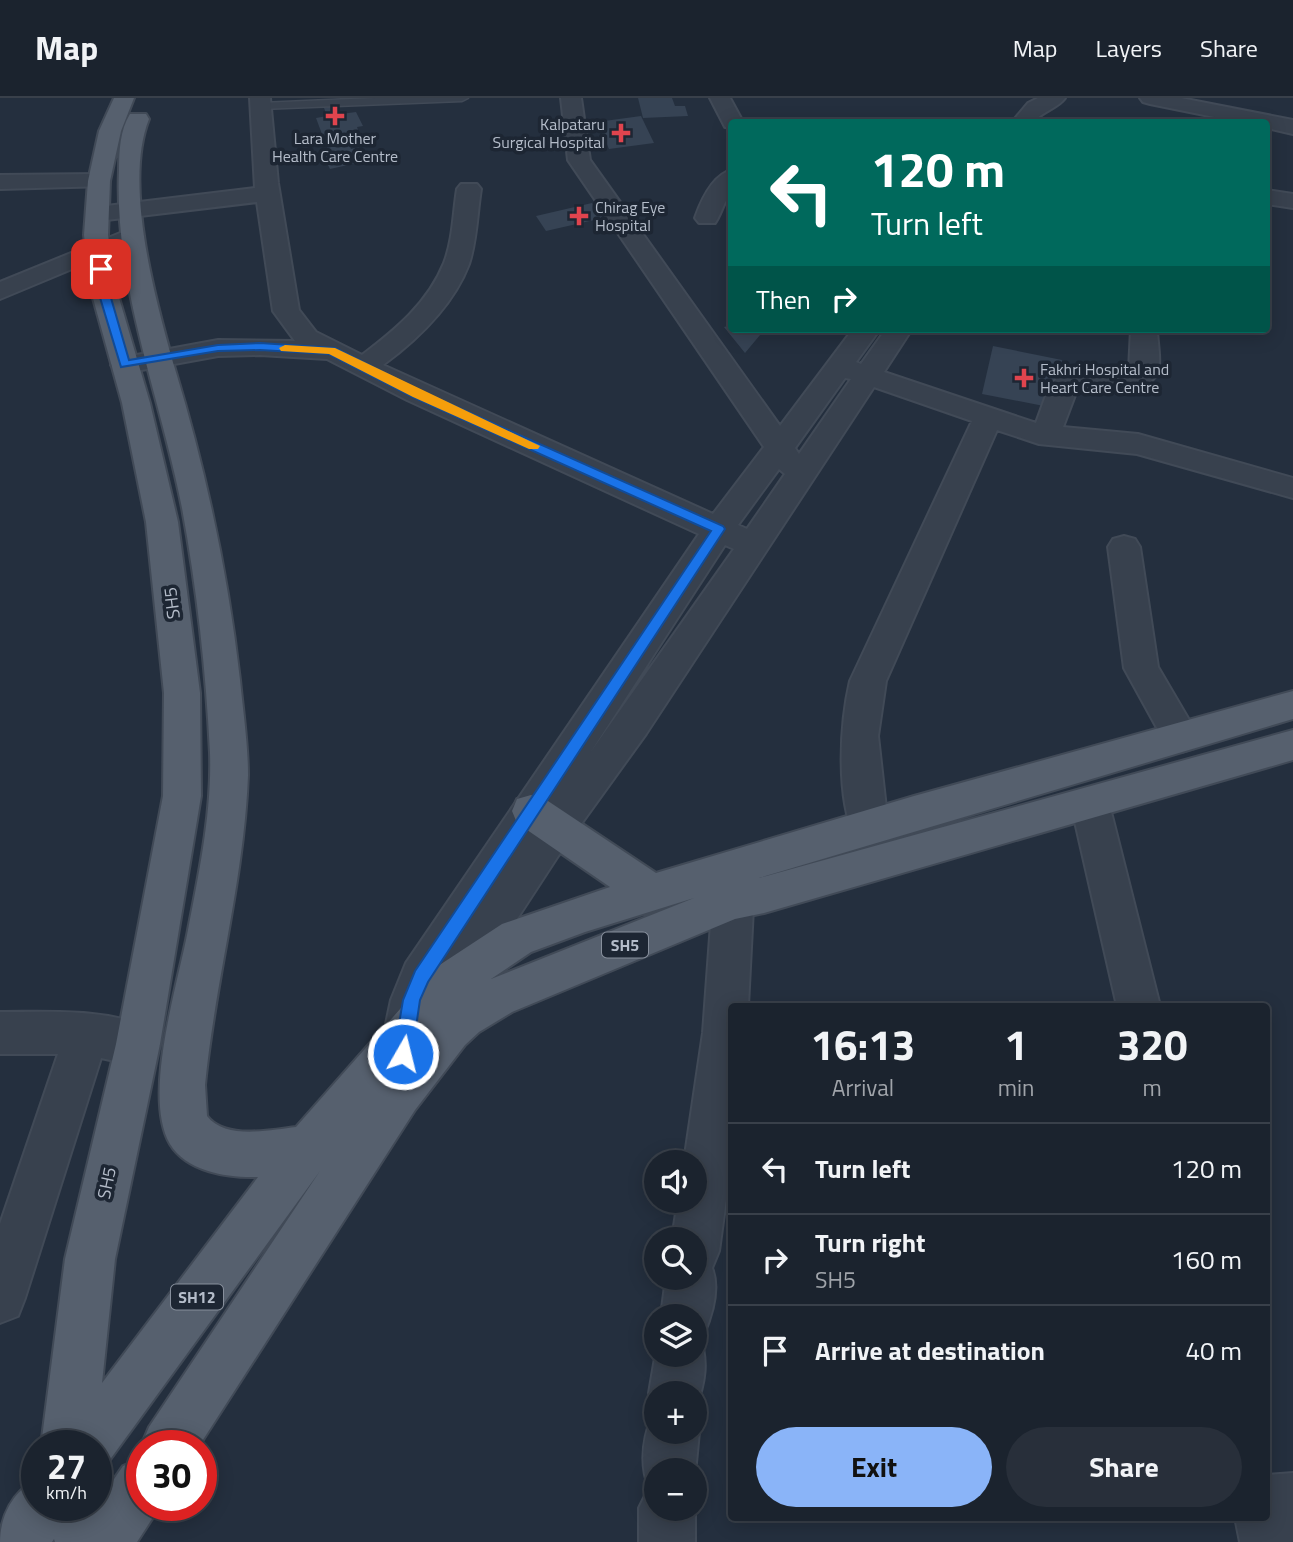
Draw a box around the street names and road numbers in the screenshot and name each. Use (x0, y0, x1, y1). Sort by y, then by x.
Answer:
street label: SH5 (156, 586, 187, 621)
road number: SH5 (602, 932, 648, 958)
street label: SH5 (90, 1164, 123, 1201)
road number: SH12 (171, 1284, 223, 1310)

